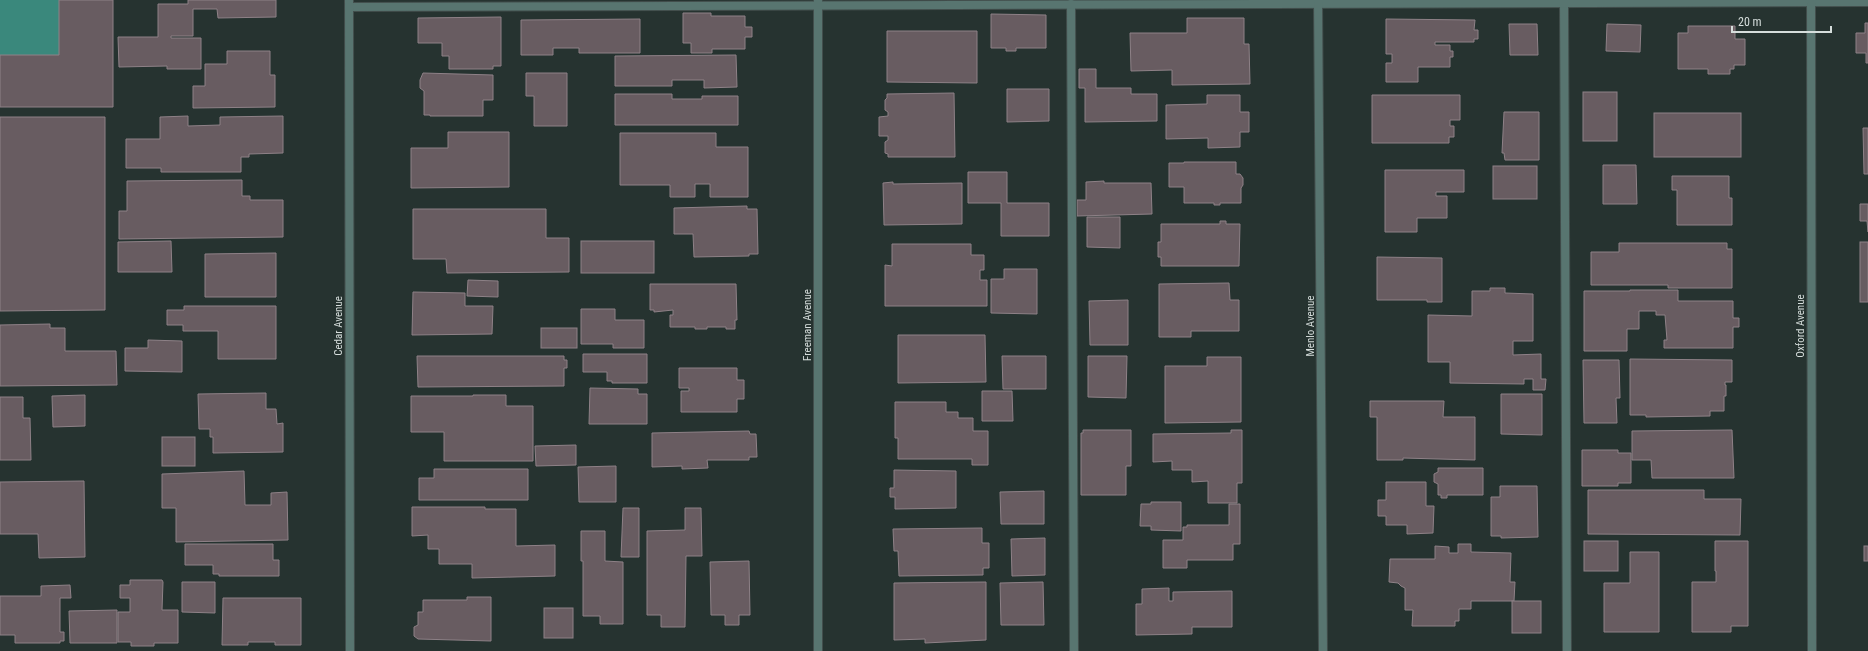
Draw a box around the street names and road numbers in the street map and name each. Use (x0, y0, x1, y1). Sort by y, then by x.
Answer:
street label: Freeman Avenue (801, 289, 814, 361)
street label: Oxford Avenue (1794, 294, 1807, 358)
street label: Menlo Avenue (1304, 295, 1317, 357)
street label: Cedar Avenue (332, 296, 345, 356)

